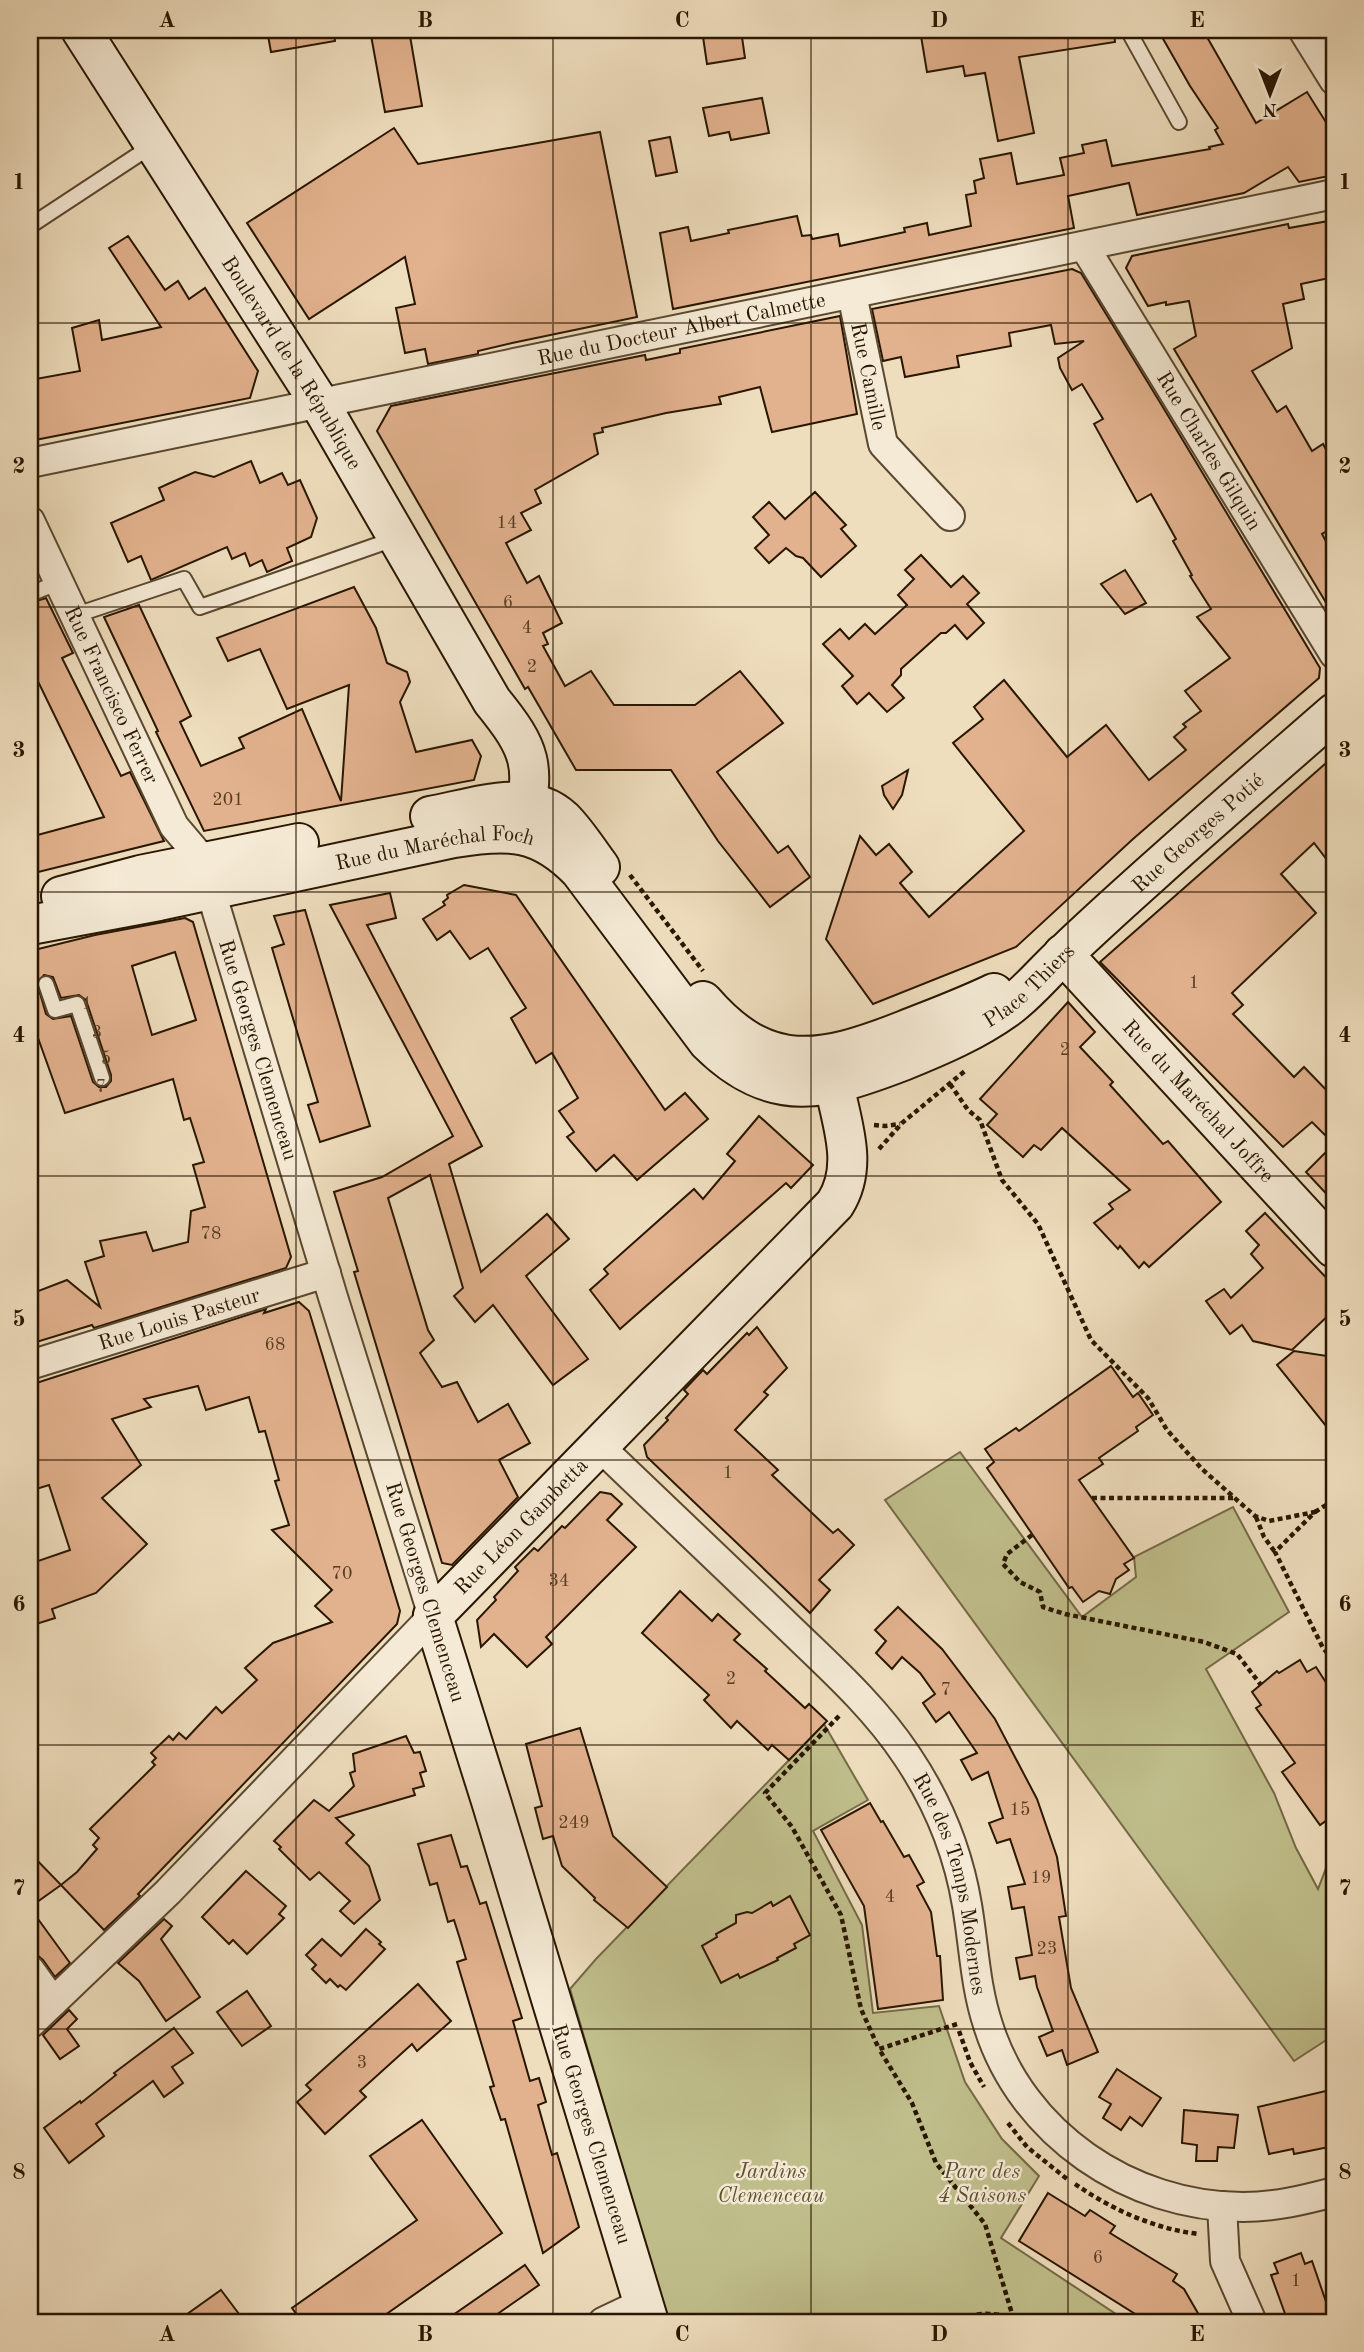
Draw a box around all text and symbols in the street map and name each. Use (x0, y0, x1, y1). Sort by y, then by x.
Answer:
text: A (158, 9, 176, 32)
text: B (417, 9, 433, 32)
text: C (674, 9, 690, 32)
text: D (930, 9, 948, 32)
text: E (1189, 9, 1205, 32)
north arrow (1234, 60, 1304, 130)
text: N (1262, 99, 1277, 118)
text: 1 (12, 171, 26, 194)
text: 1 (1338, 171, 1352, 194)
street label: Boulevard de la République (217, 253, 365, 474)
street label: Rue du Docteur Albert Calmette (536, 290, 827, 370)
street label: Rue Camille (846, 321, 889, 432)
street label: Rue Charles Gilquin (1152, 368, 1265, 534)
text: 2 (12, 455, 26, 478)
text: 2 (1338, 455, 1352, 478)
house number: 14 (497, 514, 517, 532)
house number: 6 (503, 594, 513, 612)
street label: Rue Francisco Ferrer (60, 603, 162, 788)
house number: 4 (522, 619, 532, 637)
house number: 2 (527, 658, 537, 676)
text: 3 (12, 739, 26, 762)
text: 3 (1338, 739, 1352, 762)
street label: Rue Georges Potié (1129, 770, 1269, 897)
house number: 201 (212, 791, 244, 809)
street label: Rue du Maréchal Foch (334, 824, 537, 875)
street label: Rue Georges Clemenceau (214, 937, 300, 1163)
street label: Place Thiers (980, 941, 1079, 1033)
house number: 1 (1189, 974, 1199, 992)
house number: 1 (82, 995, 92, 1013)
street label: Rue du Maréchal Joffre (1118, 1017, 1277, 1187)
text: 4 (12, 1024, 26, 1047)
house number: 3 (92, 1024, 102, 1042)
text: 4 (1338, 1024, 1352, 1047)
house number: 2 (1060, 1041, 1070, 1059)
house number: 5 (101, 1050, 111, 1068)
house number: 7 (96, 1078, 106, 1096)
house number: 78 (201, 1225, 221, 1243)
street label: Rue Louis Pasteur (96, 1285, 263, 1355)
text: 5 (12, 1308, 26, 1331)
text: 5 (1338, 1308, 1352, 1331)
house number: 68 (265, 1336, 285, 1354)
street label: Rue Léon Gambetta (451, 1455, 593, 1599)
house number: 1 (723, 1464, 733, 1482)
street label: Rue Georges Clemenceau (381, 1480, 468, 1705)
house number: 70 (332, 1565, 352, 1583)
house number: 34 (549, 1572, 569, 1590)
text: 6 (12, 1593, 26, 1616)
text: 6 (1338, 1593, 1352, 1616)
house number: 2 (726, 1670, 736, 1688)
house number: 7 (941, 1681, 951, 1699)
street label: Rue des Temps Modernes (908, 1770, 989, 1997)
house number: 15 (1010, 1801, 1030, 1819)
house number: 249 (558, 1814, 590, 1832)
house number: 19 (1031, 1869, 1051, 1887)
text: 7 (12, 1877, 26, 1900)
text: 7 (1338, 1877, 1352, 1900)
house number: 4 (885, 1888, 895, 1906)
house number: 23 (1037, 1940, 1057, 1958)
street label: Rue Georges Clemenceau (547, 2022, 634, 2247)
house number: 3 (357, 2054, 367, 2072)
text: 8 (12, 2161, 26, 2184)
text: 8 (1338, 2161, 1352, 2184)
park label: Jardins Clemenceau (717, 2162, 825, 2207)
park label: Parc des 4 Saisons (938, 2162, 1027, 2207)
house number: 6 (1093, 2249, 1103, 2267)
house number: 1 (1291, 2272, 1301, 2290)
text: A (158, 2323, 176, 2346)
text: B (417, 2323, 433, 2346)
text: C (674, 2323, 690, 2346)
text: D (930, 2323, 948, 2346)
text: E (1189, 2323, 1205, 2346)

